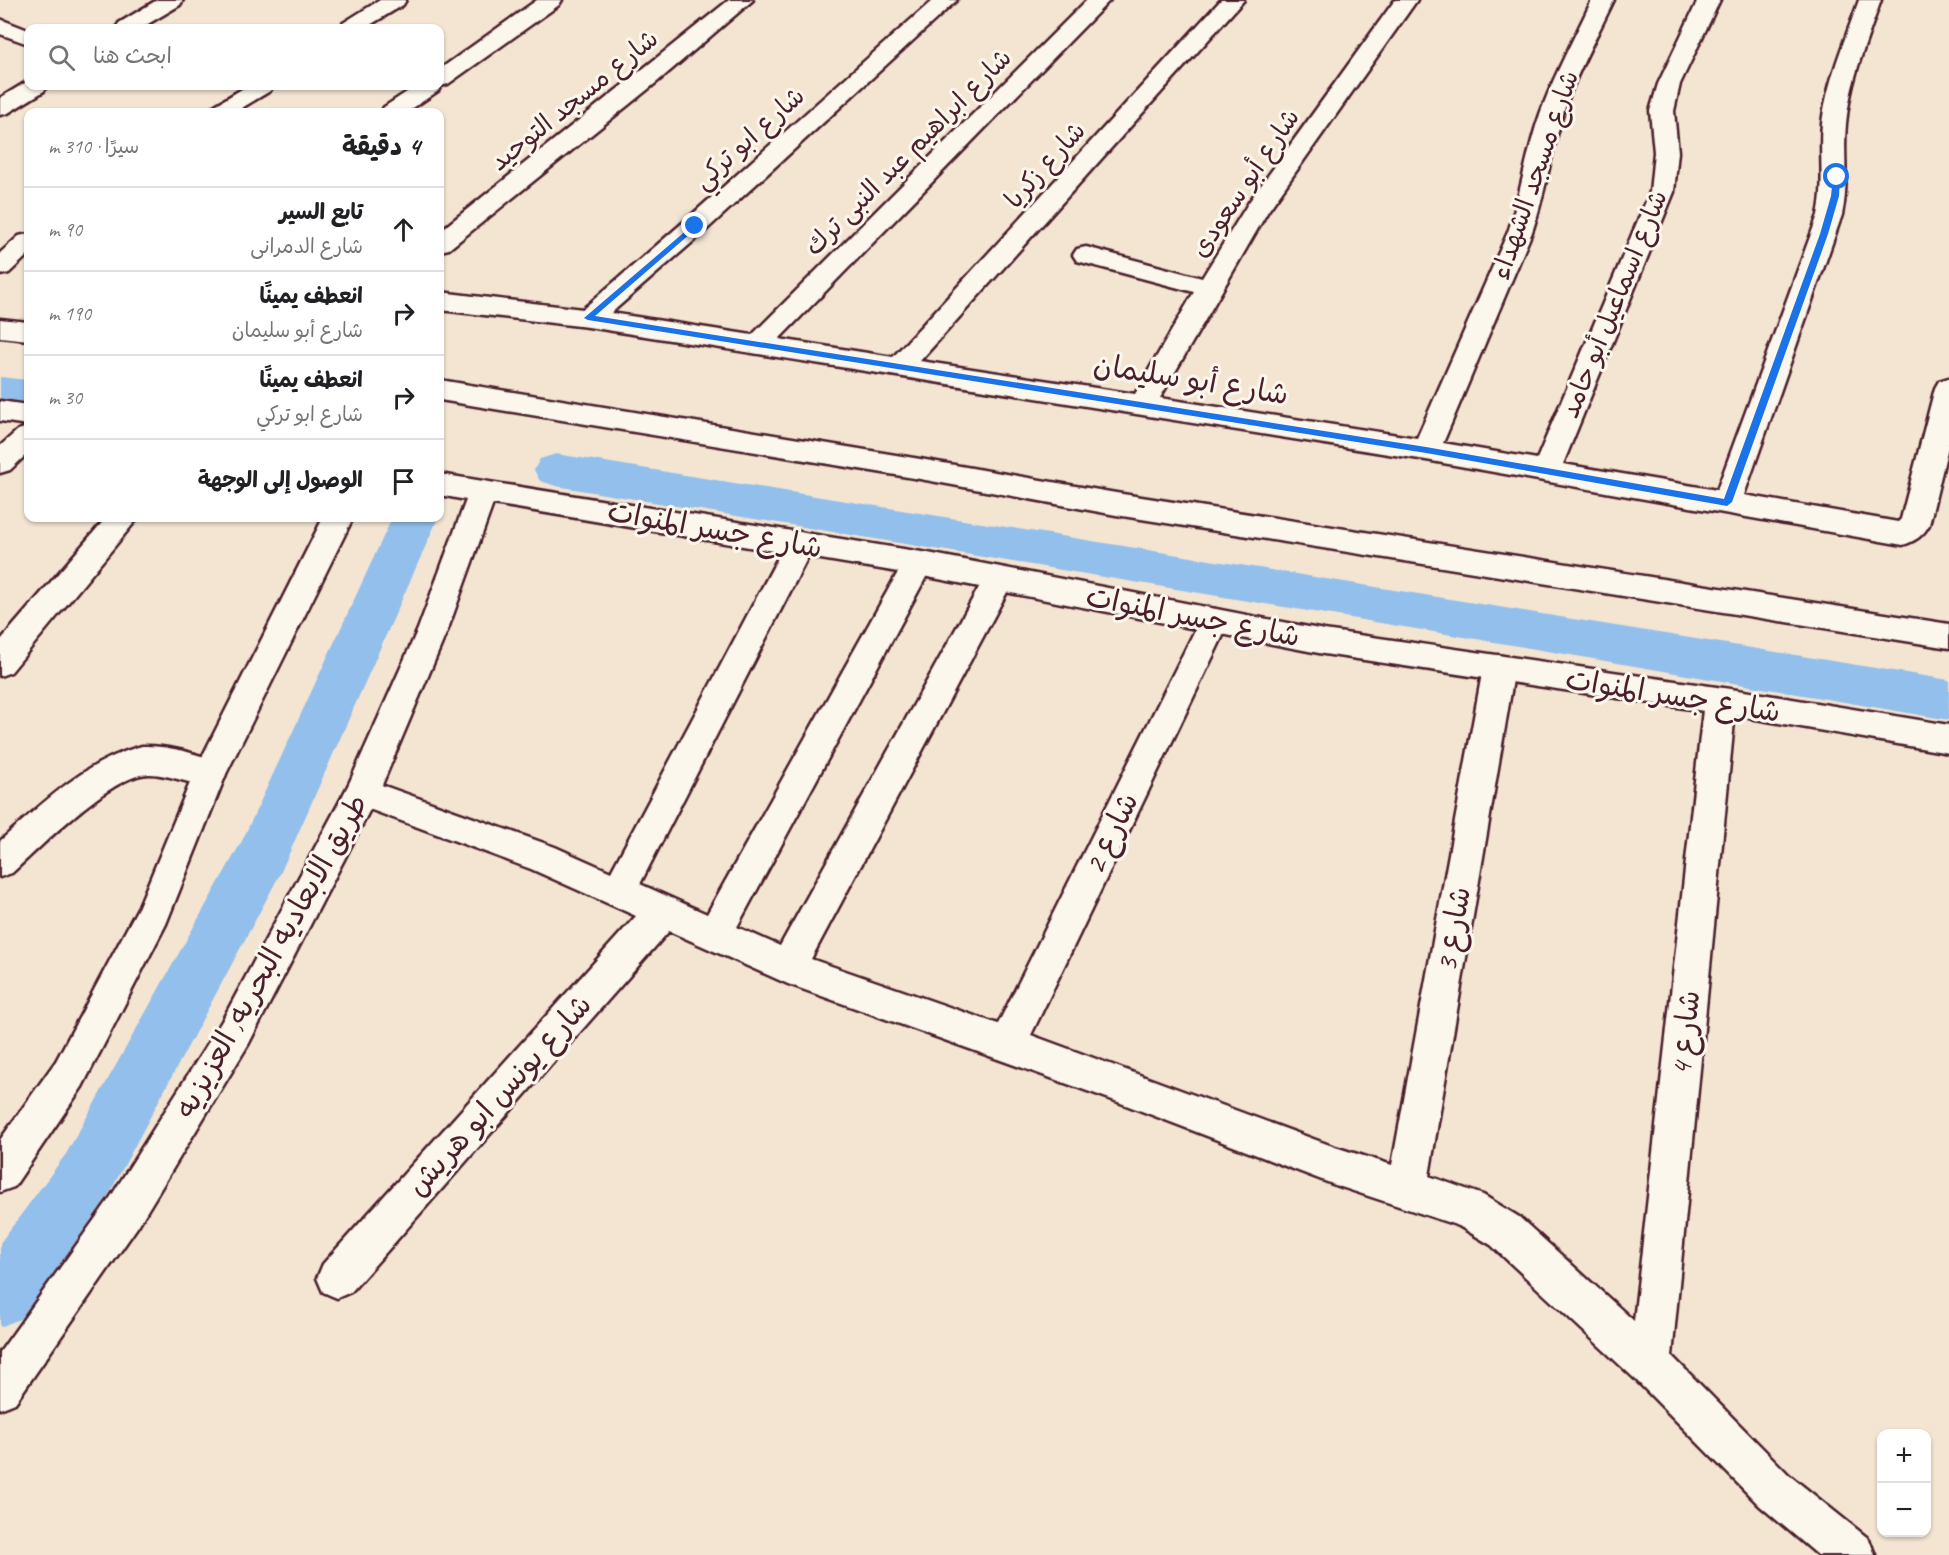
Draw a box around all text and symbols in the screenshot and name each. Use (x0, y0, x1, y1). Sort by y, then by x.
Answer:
street label: شارع مسجد التوحيد (483, 22, 666, 179)
search box (24, 24, 444, 90)
icon: search (45, 41, 78, 74)
street label: شارع ابراهيم عبد النبى ترك (797, 41, 1021, 265)
text: ابحث هنا (93, 42, 172, 70)
street label: شارع مسجد الشهداء (1484, 66, 1587, 284)
street label: شارع ابو تركي (686, 79, 816, 201)
street label: شارع أبو سعودى (1183, 102, 1308, 264)
street label: شارع زكريا (997, 115, 1093, 216)
text: 4 دقيقة (342, 130, 420, 163)
text: سيرًا · 310 m (48, 134, 139, 159)
route start (1823, 163, 1849, 189)
street label: شارع اسماعيل أبو حامد (1553, 185, 1676, 423)
text: تابع السير (279, 198, 363, 226)
route end (681, 212, 707, 238)
icon: ahead (387, 213, 420, 246)
text: 90 m (48, 217, 82, 242)
text: شارع الدمرانى (250, 234, 363, 259)
text: انعطف يمينًا (259, 282, 363, 310)
icon: right (387, 297, 420, 330)
text: 190 m (48, 301, 91, 326)
text: شارع أبو سليمان (232, 318, 363, 343)
street label: شارع أبو سليمان (1090, 345, 1291, 415)
text: انعطف يمينًا (259, 366, 363, 394)
icon: right (387, 381, 420, 414)
text: 30 m (48, 385, 82, 410)
text: شارع ابو تركي (256, 402, 363, 427)
icon: arrive (387, 465, 420, 498)
text: الوصول إلى الوجهة (198, 466, 363, 494)
street label: شارع جسر المنوات (604, 491, 825, 569)
street label: شارع جسر المنوات (1082, 577, 1303, 657)
street label: شارع جسر المنوات (1562, 659, 1783, 733)
street label: شارع 2 (1075, 786, 1149, 881)
street label: طريق الابعاديه البحريه, العزيزيه (166, 787, 376, 1125)
street label: شارع 3 (1427, 884, 1481, 975)
street label: شارع يونس ابو هريش (398, 986, 601, 1205)
street label: شارع 4 (1662, 988, 1710, 1078)
map controls (1877, 1429, 1931, 1537)
button: + (1877, 1429, 1931, 1483)
button: − (1877, 1483, 1931, 1537)

